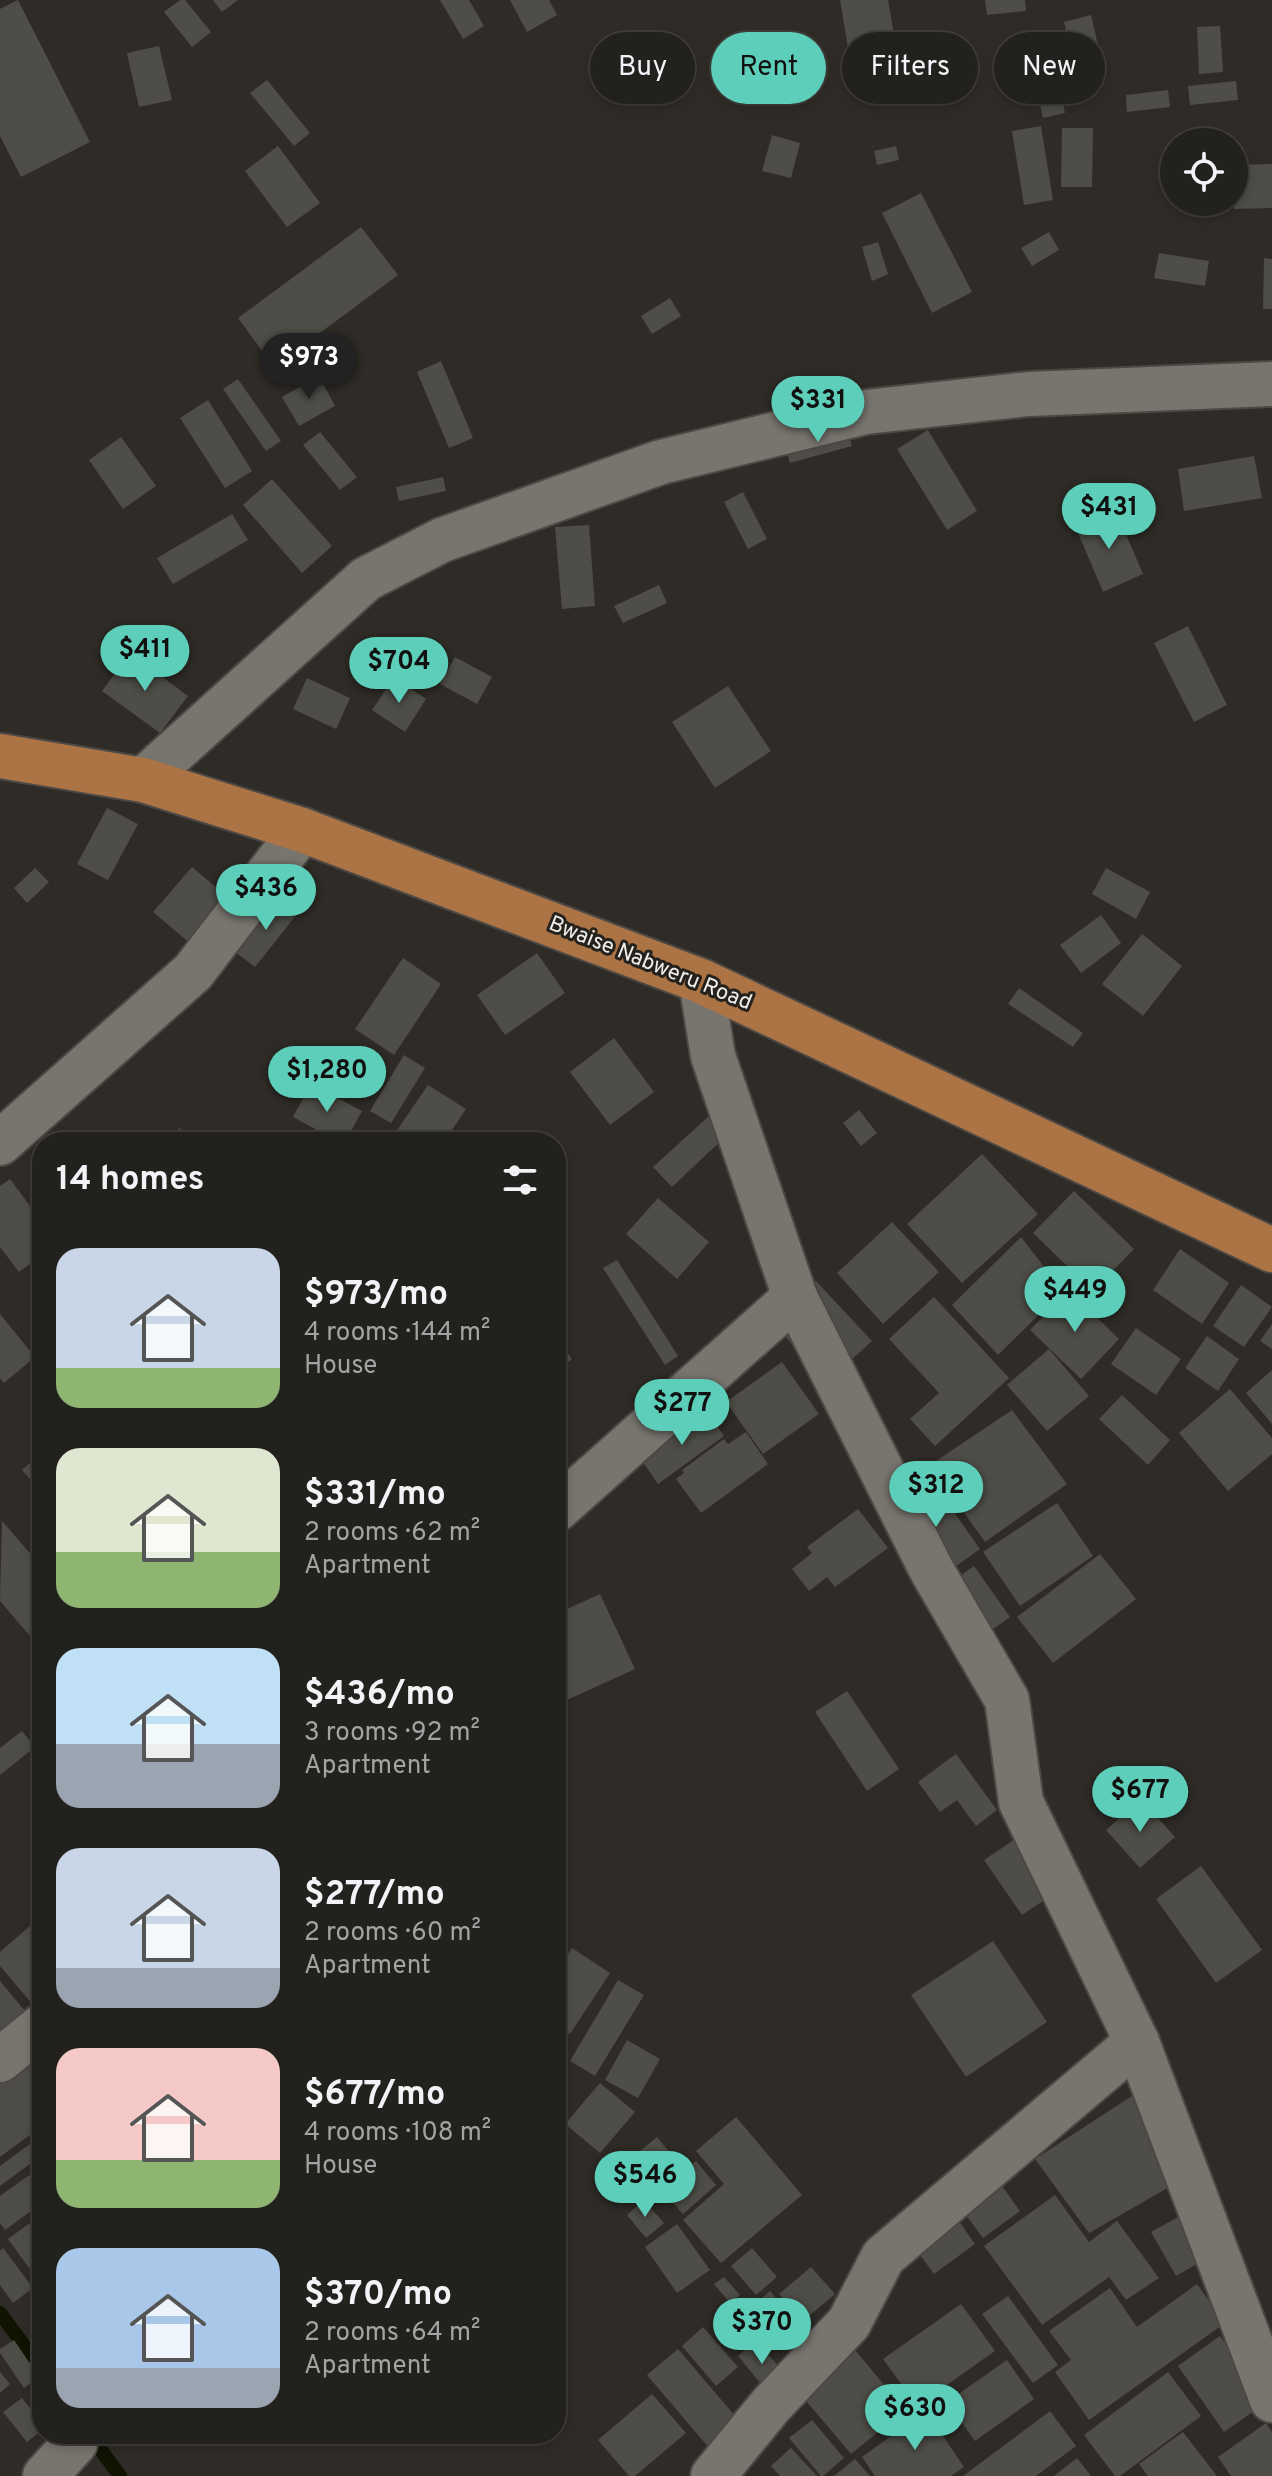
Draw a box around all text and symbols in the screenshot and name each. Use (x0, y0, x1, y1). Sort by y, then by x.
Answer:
chip: Buy (590, 32, 695, 104)
chip: Rent (711, 32, 826, 104)
chip: Filters (842, 32, 978, 104)
chip: New (994, 32, 1105, 104)
map controls (1160, 128, 1248, 216)
button: locate (1160, 128, 1248, 216)
pin: $973 (262, 333, 356, 401)
text: $973 (279, 342, 339, 375)
pin: $331 (771, 376, 865, 444)
text: $331 (789, 385, 847, 418)
pin: $431 (1062, 483, 1156, 551)
text: $431 (1080, 492, 1138, 525)
pin: $411 (98, 625, 192, 693)
text: $411 (118, 634, 172, 667)
pin: $704 (352, 637, 446, 705)
text: $704 (367, 646, 431, 679)
pin: $436 (219, 864, 313, 932)
text: $436 (234, 873, 298, 906)
street label: Bwaise Nabweru Road (545, 911, 755, 1017)
pin: $1,280 (262, 1046, 392, 1114)
text: $1,280 (286, 1055, 368, 1088)
icon: filters (498, 1158, 542, 1202)
text: 14 homes (56, 1159, 205, 1202)
pin: $449 (1028, 1266, 1122, 1334)
text: $973/mo (304, 1274, 448, 1317)
text: $449 (1042, 1275, 1108, 1308)
icon: home (120, 1280, 216, 1376)
text: 4 rooms · 144 m² (304, 1317, 490, 1350)
text: House (304, 1350, 377, 1383)
pin: $277 (635, 1379, 729, 1447)
text: $277 (652, 1388, 712, 1421)
pin: $312 (889, 1461, 983, 1529)
text: $312 (907, 1470, 965, 1503)
text: $331/mo (304, 1474, 446, 1517)
icon: home (120, 1480, 216, 1576)
text: 2 rooms · 62 m² (304, 1517, 480, 1550)
text: Apartment (304, 1550, 431, 1583)
text: $436/mo (304, 1674, 455, 1717)
icon: home (120, 1680, 216, 1776)
text: 3 rooms · 92 m² (304, 1717, 480, 1750)
text: Apartment (304, 1750, 431, 1783)
pin: $677 (1093, 1766, 1187, 1834)
text: $677 (1110, 1775, 1170, 1808)
text: $277/mo (304, 1874, 445, 1917)
icon: home (120, 1880, 216, 1976)
text: 2 rooms · 60 m² (304, 1917, 481, 1950)
text: Apartment (304, 1950, 431, 1983)
text: $677/mo (304, 2074, 445, 2117)
icon: home (120, 2080, 216, 2176)
text: 4 rooms · 108 m² (304, 2117, 491, 2150)
text: House (304, 2150, 377, 2183)
pin: $546 (598, 2151, 692, 2219)
text: $546 (613, 2160, 677, 2193)
text: $370/mo (304, 2274, 452, 2317)
icon: home (120, 2280, 216, 2376)
pin: $370 (715, 2298, 809, 2366)
text: $370 (731, 2307, 793, 2340)
text: 2 rooms · 64 m² (304, 2317, 480, 2350)
text: Apartment (304, 2350, 431, 2383)
pin: $630 (868, 2384, 962, 2452)
text: $630 (883, 2393, 947, 2426)

